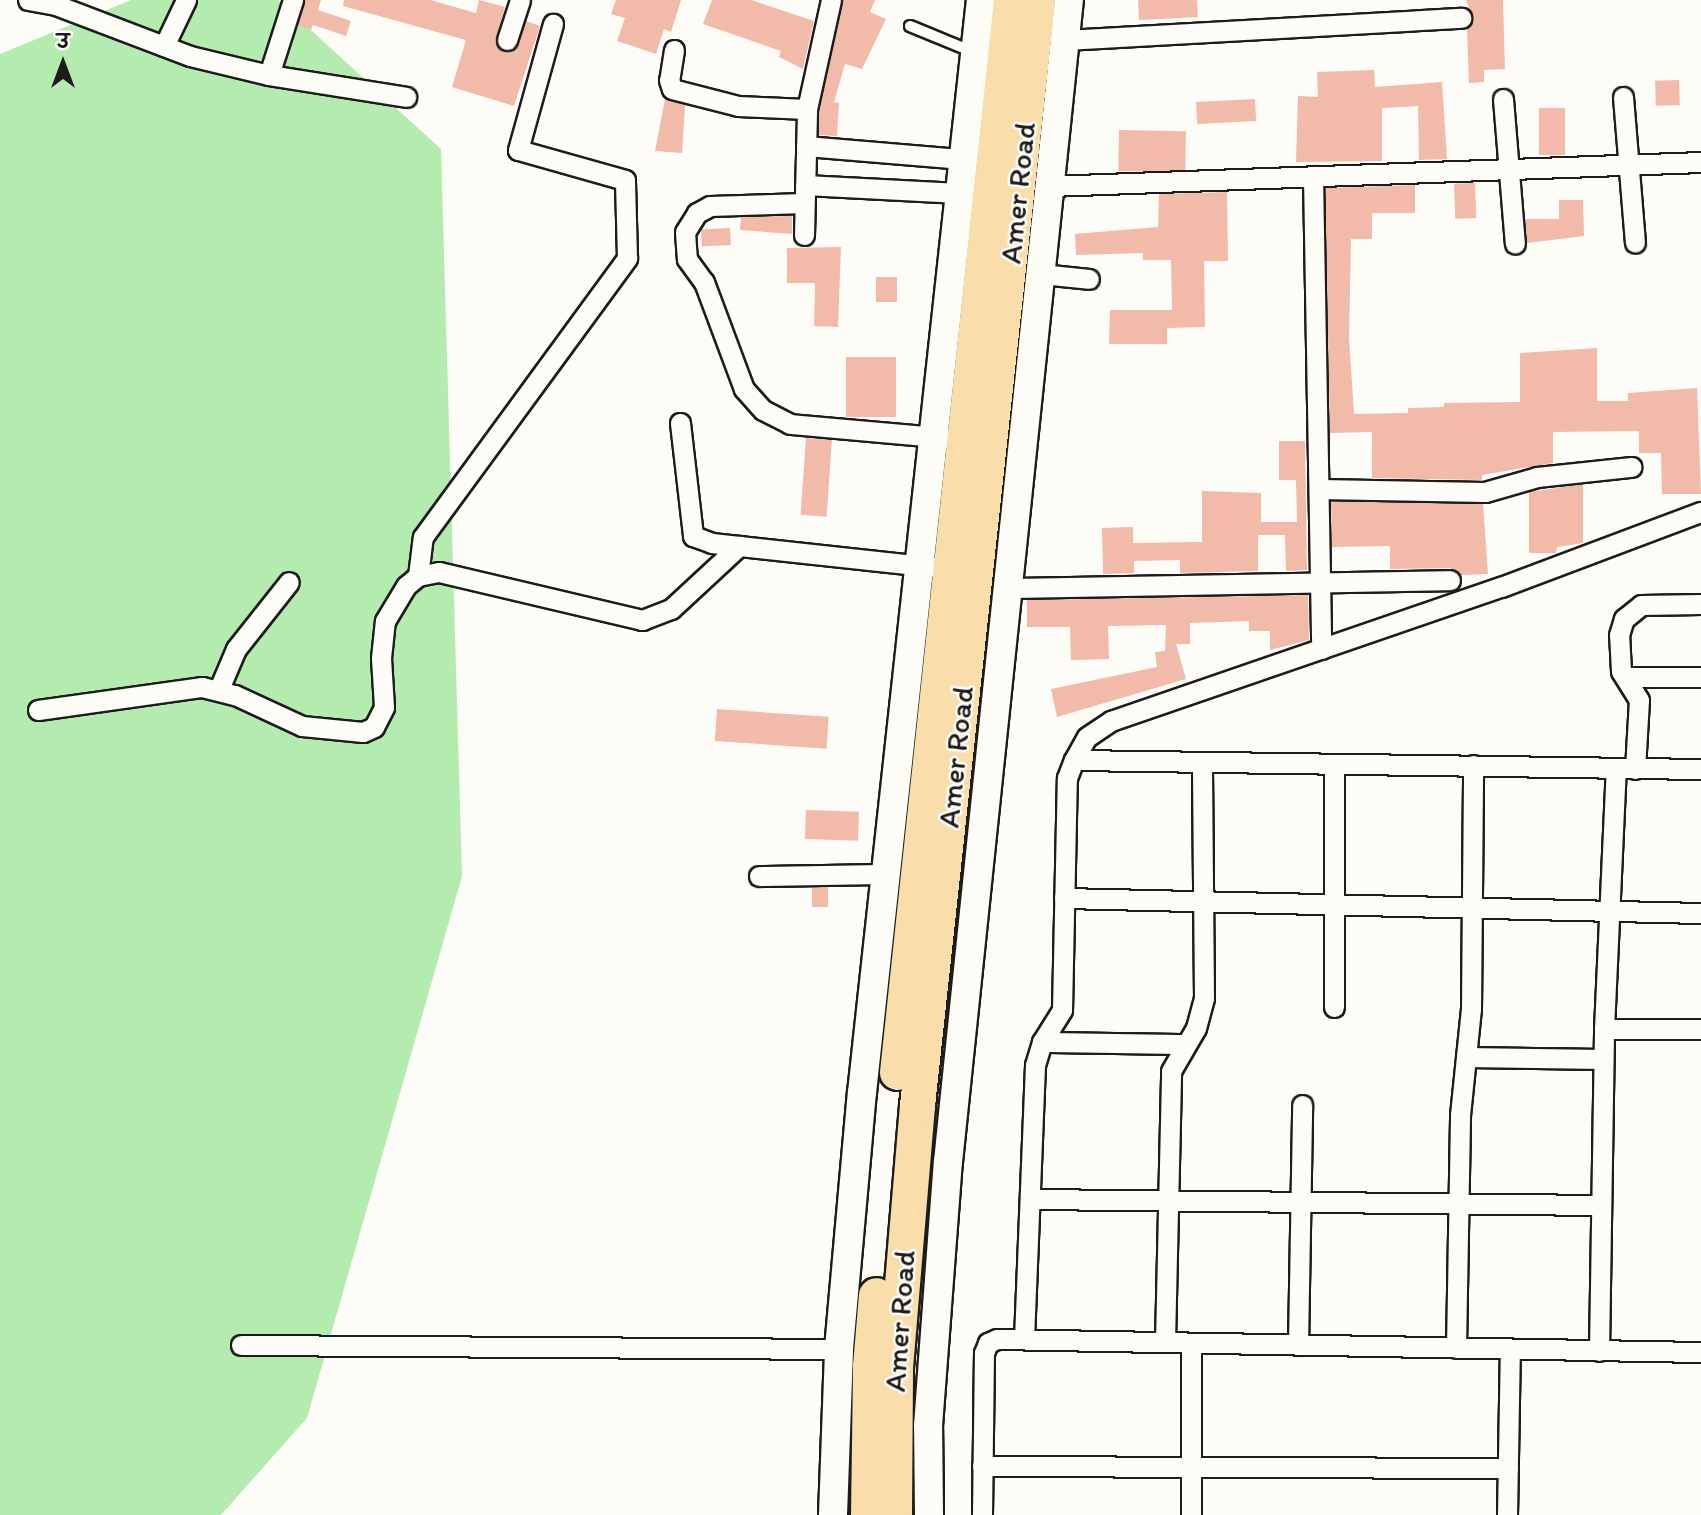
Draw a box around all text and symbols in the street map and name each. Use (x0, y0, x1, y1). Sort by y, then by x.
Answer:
north arrow (28, 28, 98, 98)
text: उ (57, 30, 69, 53)
street label: Amer Road (993, 121, 1043, 265)
street label: Amer Road (931, 685, 981, 829)
street label: Amer Road (877, 1249, 923, 1393)

